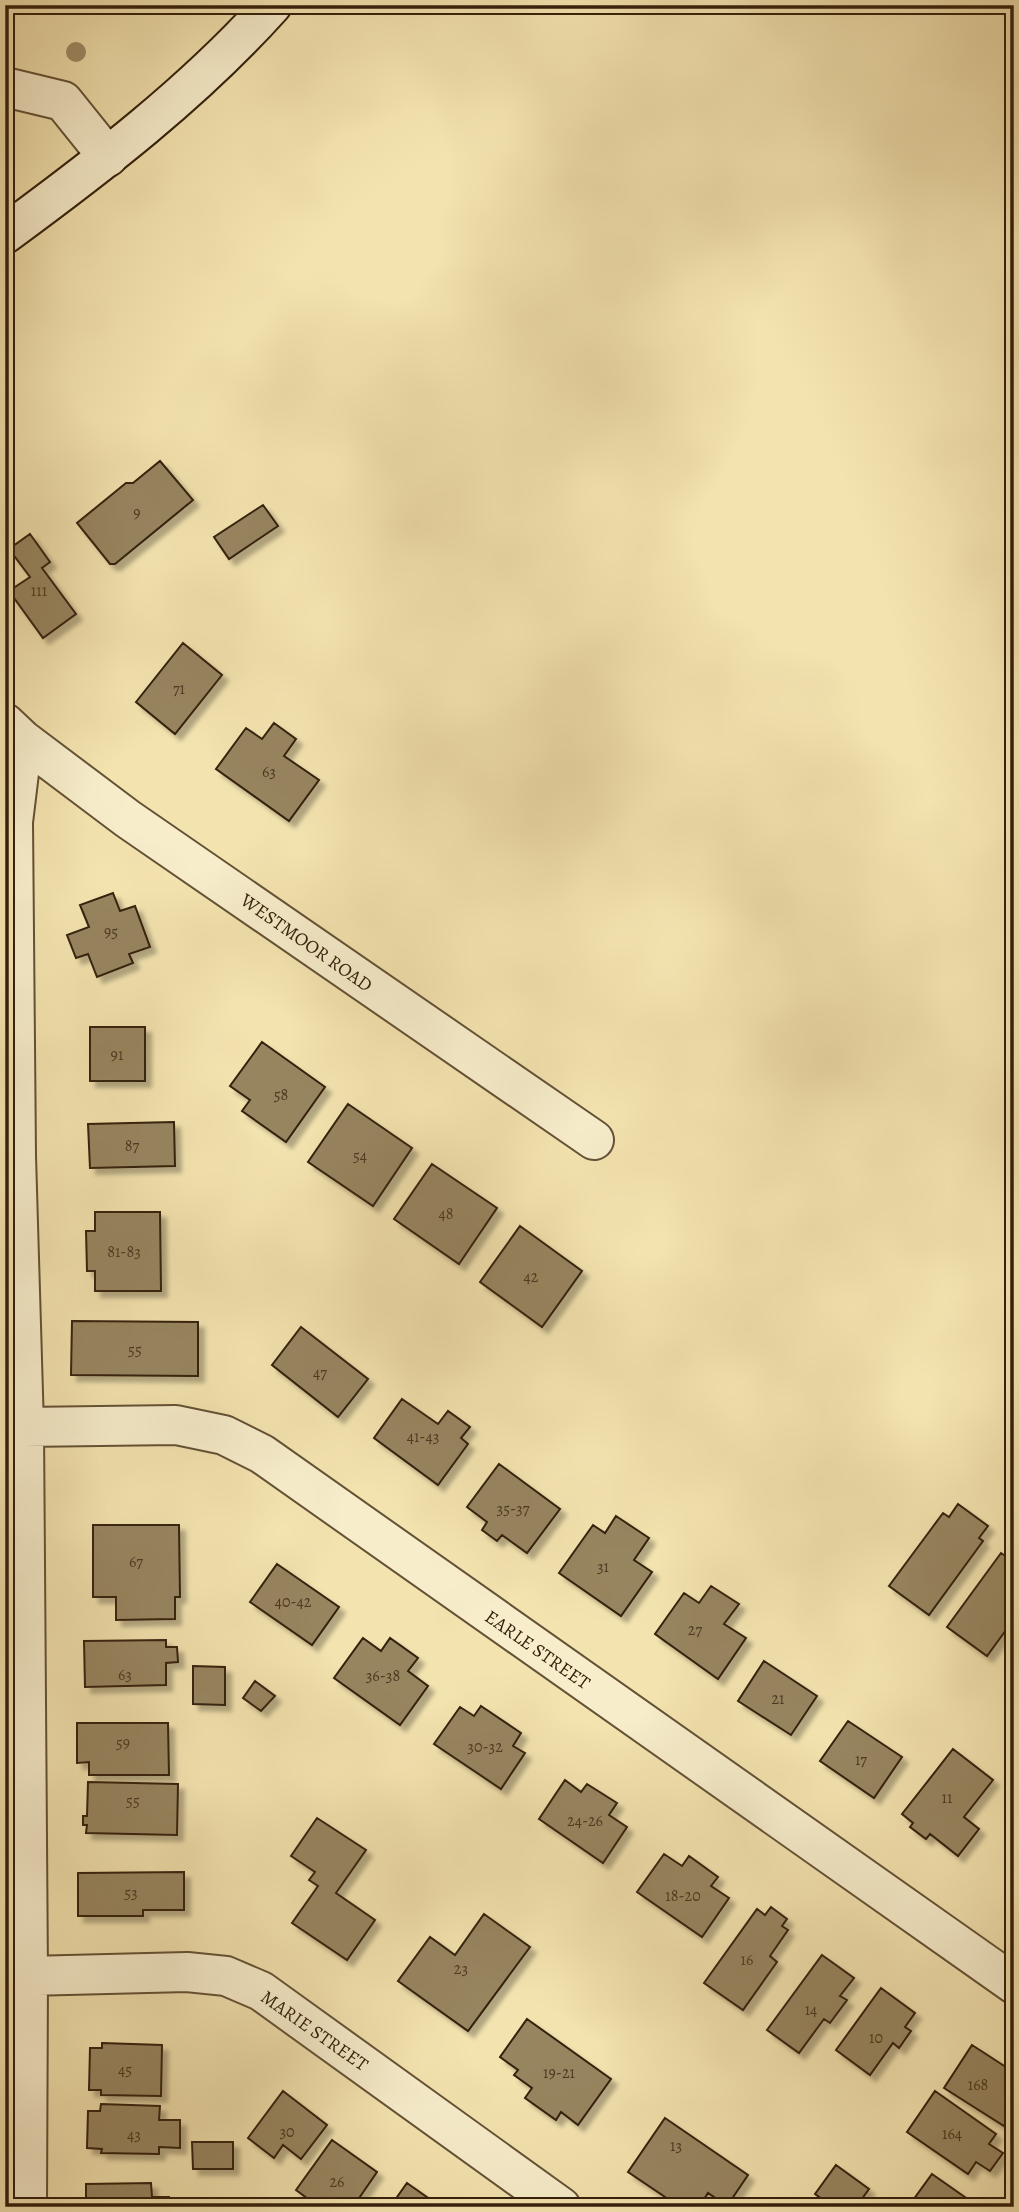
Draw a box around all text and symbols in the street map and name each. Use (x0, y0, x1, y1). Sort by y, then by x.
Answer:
house number: 9 (133, 502, 141, 524)
house number: 111 (31, 580, 48, 602)
house number: 71 (173, 678, 186, 700)
house number: 63 (262, 761, 276, 783)
street label: WESTMOOR ROAD (234, 887, 378, 998)
house number: 95 (104, 921, 118, 943)
house number: 91 (111, 1044, 124, 1066)
house number: 58 (274, 1084, 288, 1106)
house number: 87 (125, 1135, 140, 1157)
house number: 54 (353, 1145, 367, 1167)
house number: 48 (438, 1203, 454, 1225)
house number: 81-83 (107, 1241, 141, 1263)
house number: 42 (524, 1266, 539, 1288)
house number: 55 (128, 1339, 142, 1361)
house number: 47 (313, 1362, 327, 1384)
house number: 41-43 (407, 1426, 439, 1448)
house number: 35-37 (497, 1498, 530, 1520)
house number: 67 (129, 1551, 143, 1573)
house number: 31 (597, 1556, 610, 1578)
house number: 40-42 (275, 1591, 312, 1613)
street label: EARLE STREET (480, 1604, 596, 1696)
house number: 27 (688, 1619, 702, 1641)
house number: 63 (118, 1664, 132, 1686)
house number: 36-38 (366, 1665, 400, 1687)
house number: 21 (771, 1688, 785, 1710)
house number: 59 (116, 1732, 130, 1754)
house number: 30-32 (467, 1736, 503, 1758)
house number: 17 (855, 1749, 867, 1771)
house number: 11 (942, 1787, 953, 1809)
house number: 55 (126, 1790, 140, 1812)
house number: 24-26 (567, 1810, 603, 1832)
house number: 53 (124, 1882, 138, 1904)
house number: 18-20 (665, 1885, 701, 1907)
house number: 16 (741, 1949, 753, 1971)
house number: 23 (454, 1958, 468, 1980)
street label: MARIE STREET (256, 1984, 374, 2078)
house number: 14 (805, 1999, 817, 2021)
house number: 10 (869, 2027, 883, 2049)
house number: 45 (118, 2059, 132, 2081)
house number: 19-21 (543, 2062, 575, 2084)
house number: 168 (968, 2074, 988, 2096)
house number: 30 (279, 2121, 295, 2143)
house number: 164 (942, 2123, 962, 2145)
house number: 43 (127, 2124, 141, 2146)
house number: 13 (670, 2135, 682, 2157)
house number: 26 (330, 2171, 345, 2193)

